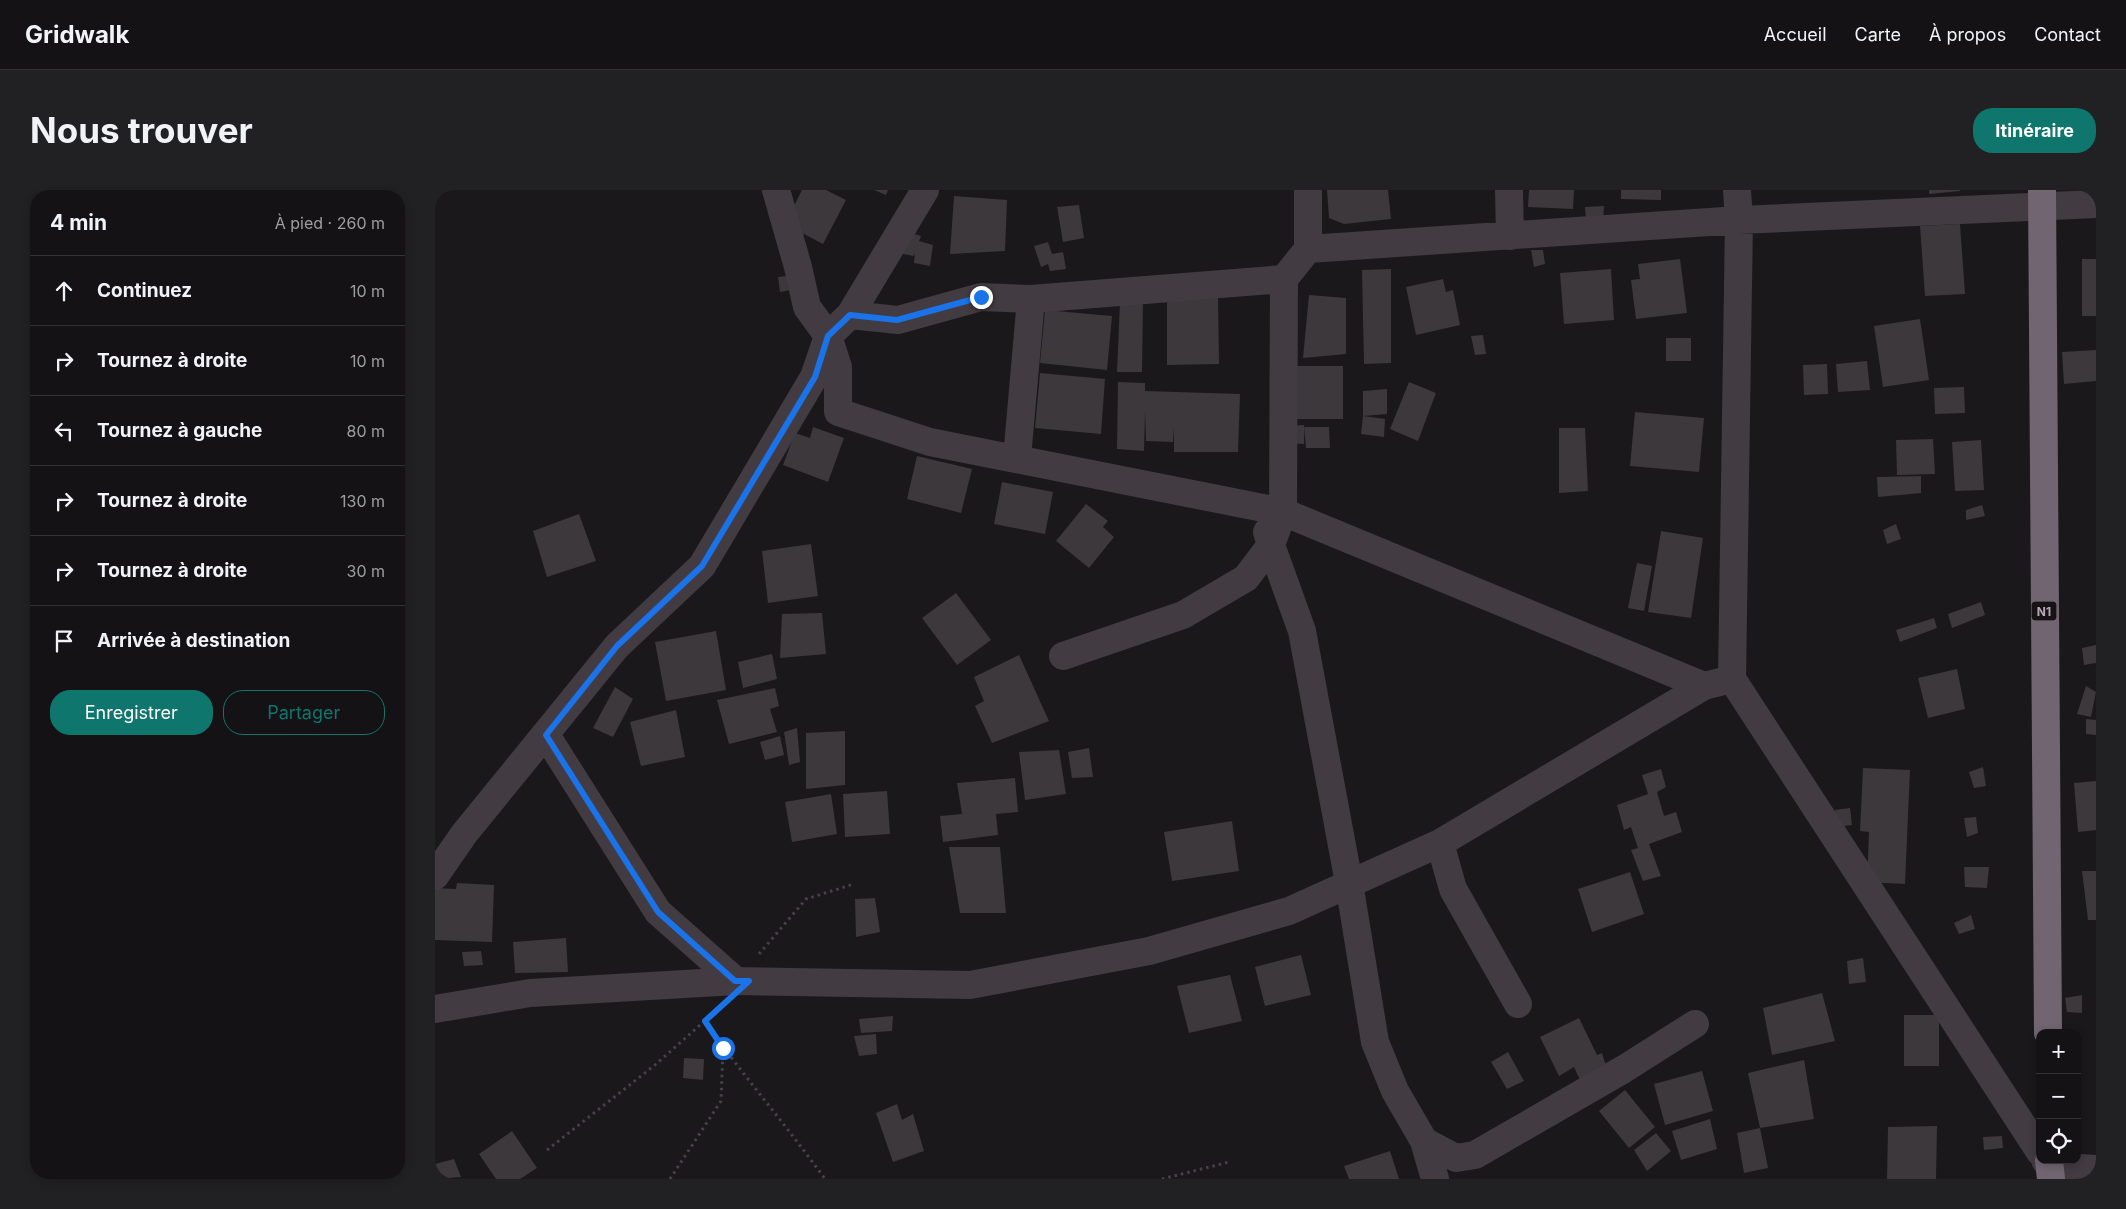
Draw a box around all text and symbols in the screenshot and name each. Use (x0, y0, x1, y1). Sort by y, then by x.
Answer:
text: Gridwalk (25, 20, 129, 49)
text: Accueil (1764, 24, 1827, 45)
text: Carte (1855, 24, 1901, 45)
text: À propos (1929, 24, 2006, 45)
text: Contact (2034, 24, 2101, 45)
button: Itinéraire (1973, 108, 2096, 153)
text: Nous trouver (30, 109, 253, 151)
text: 4 min (50, 210, 107, 235)
text: À pied · 260 m (275, 213, 385, 233)
icon: ahead (50, 277, 78, 305)
text: Continuez (97, 279, 192, 302)
text: 10 m (350, 281, 385, 301)
route end (970, 286, 993, 309)
icon: right (50, 347, 78, 375)
text: Tournez à droite (97, 349, 247, 372)
text: 10 m (350, 351, 385, 371)
icon: left (50, 417, 78, 445)
text: Tournez à gauche (97, 419, 262, 442)
text: 80 m (346, 421, 385, 441)
icon: right (50, 487, 78, 515)
text: Tournez à droite (97, 489, 247, 512)
text: 130 m (340, 491, 385, 511)
icon: right (50, 557, 78, 585)
text: Tournez à droite (97, 559, 247, 582)
text: 30 m (347, 561, 385, 581)
road number: N1 (2031, 602, 2057, 621)
icon: arrive (50, 627, 78, 655)
text: Arrivée à destination (97, 629, 290, 652)
button: Enregistrer (50, 690, 213, 735)
button: Partager (223, 690, 385, 735)
map controls (2036, 1029, 2081, 1164)
button: + (2036, 1029, 2081, 1074)
route start (712, 1037, 735, 1060)
button: − (2036, 1074, 2081, 1119)
button: locate (2036, 1119, 2081, 1164)

